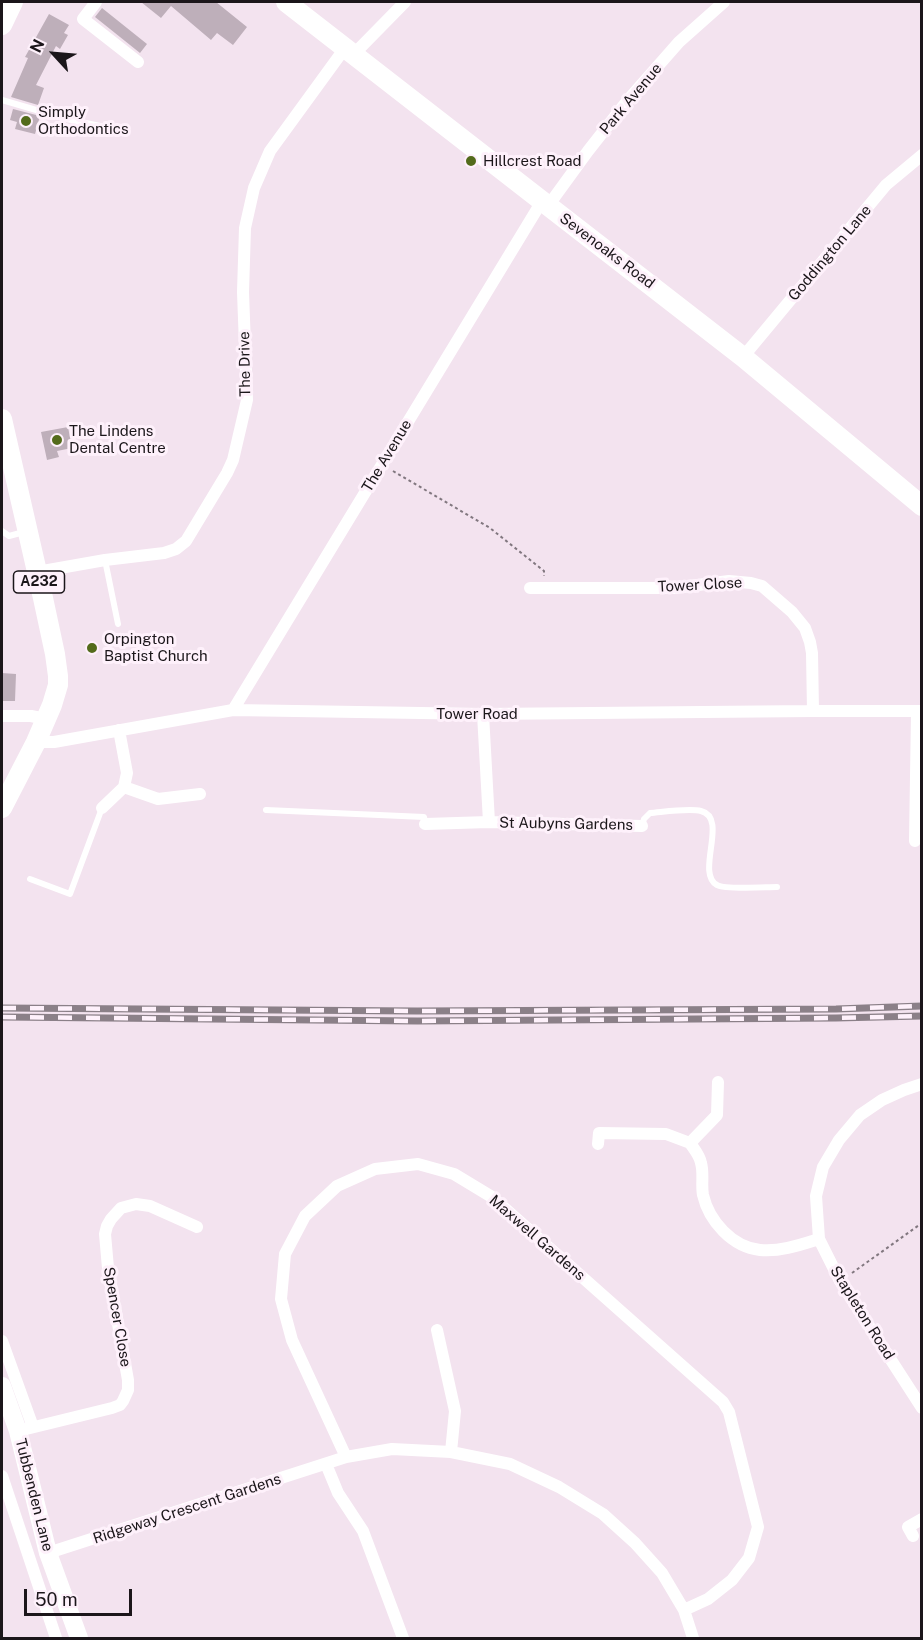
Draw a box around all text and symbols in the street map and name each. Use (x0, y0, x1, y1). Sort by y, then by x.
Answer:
north arrow (24, 24, 84, 84)
text: N (26, 36, 49, 56)
street label: Park Avenue (596, 60, 666, 138)
place label: Simply Orthodontics (38, 103, 129, 138)
marker: Simply Orthodontics (19, 114, 33, 128)
place label: Hillcrest Road (483, 152, 581, 170)
marker: Hillcrest Road (464, 154, 478, 168)
street label: Goddington Lane (785, 201, 875, 305)
street label: Sevenoaks Road (556, 209, 658, 293)
street label: The Drive (235, 331, 255, 397)
street label: The Avenue (358, 417, 416, 495)
place label: The Lindens Dental Centre (69, 422, 166, 457)
marker: The Lindens Dental Centre (50, 433, 64, 447)
road number: A232 (14, 571, 64, 593)
street label: Tower Close (657, 574, 743, 596)
place label: Orpington Baptist Church (104, 630, 208, 665)
marker: Orpington Baptist Church (85, 641, 99, 655)
street label: Tower Road (436, 705, 518, 723)
street label: St Aubyns Gardens (499, 814, 633, 834)
street label: Maxwell Gardens (485, 1192, 589, 1284)
street label: Stapleton Road (826, 1263, 898, 1363)
street label: Spencer Close (99, 1266, 135, 1368)
street label: Tubbenden Lane (11, 1437, 57, 1553)
street label: Ridgeway Crescent Gardens (91, 1470, 283, 1548)
scale bar (27, 1577, 135, 1615)
text: 50 m (35, 1589, 78, 1610)

